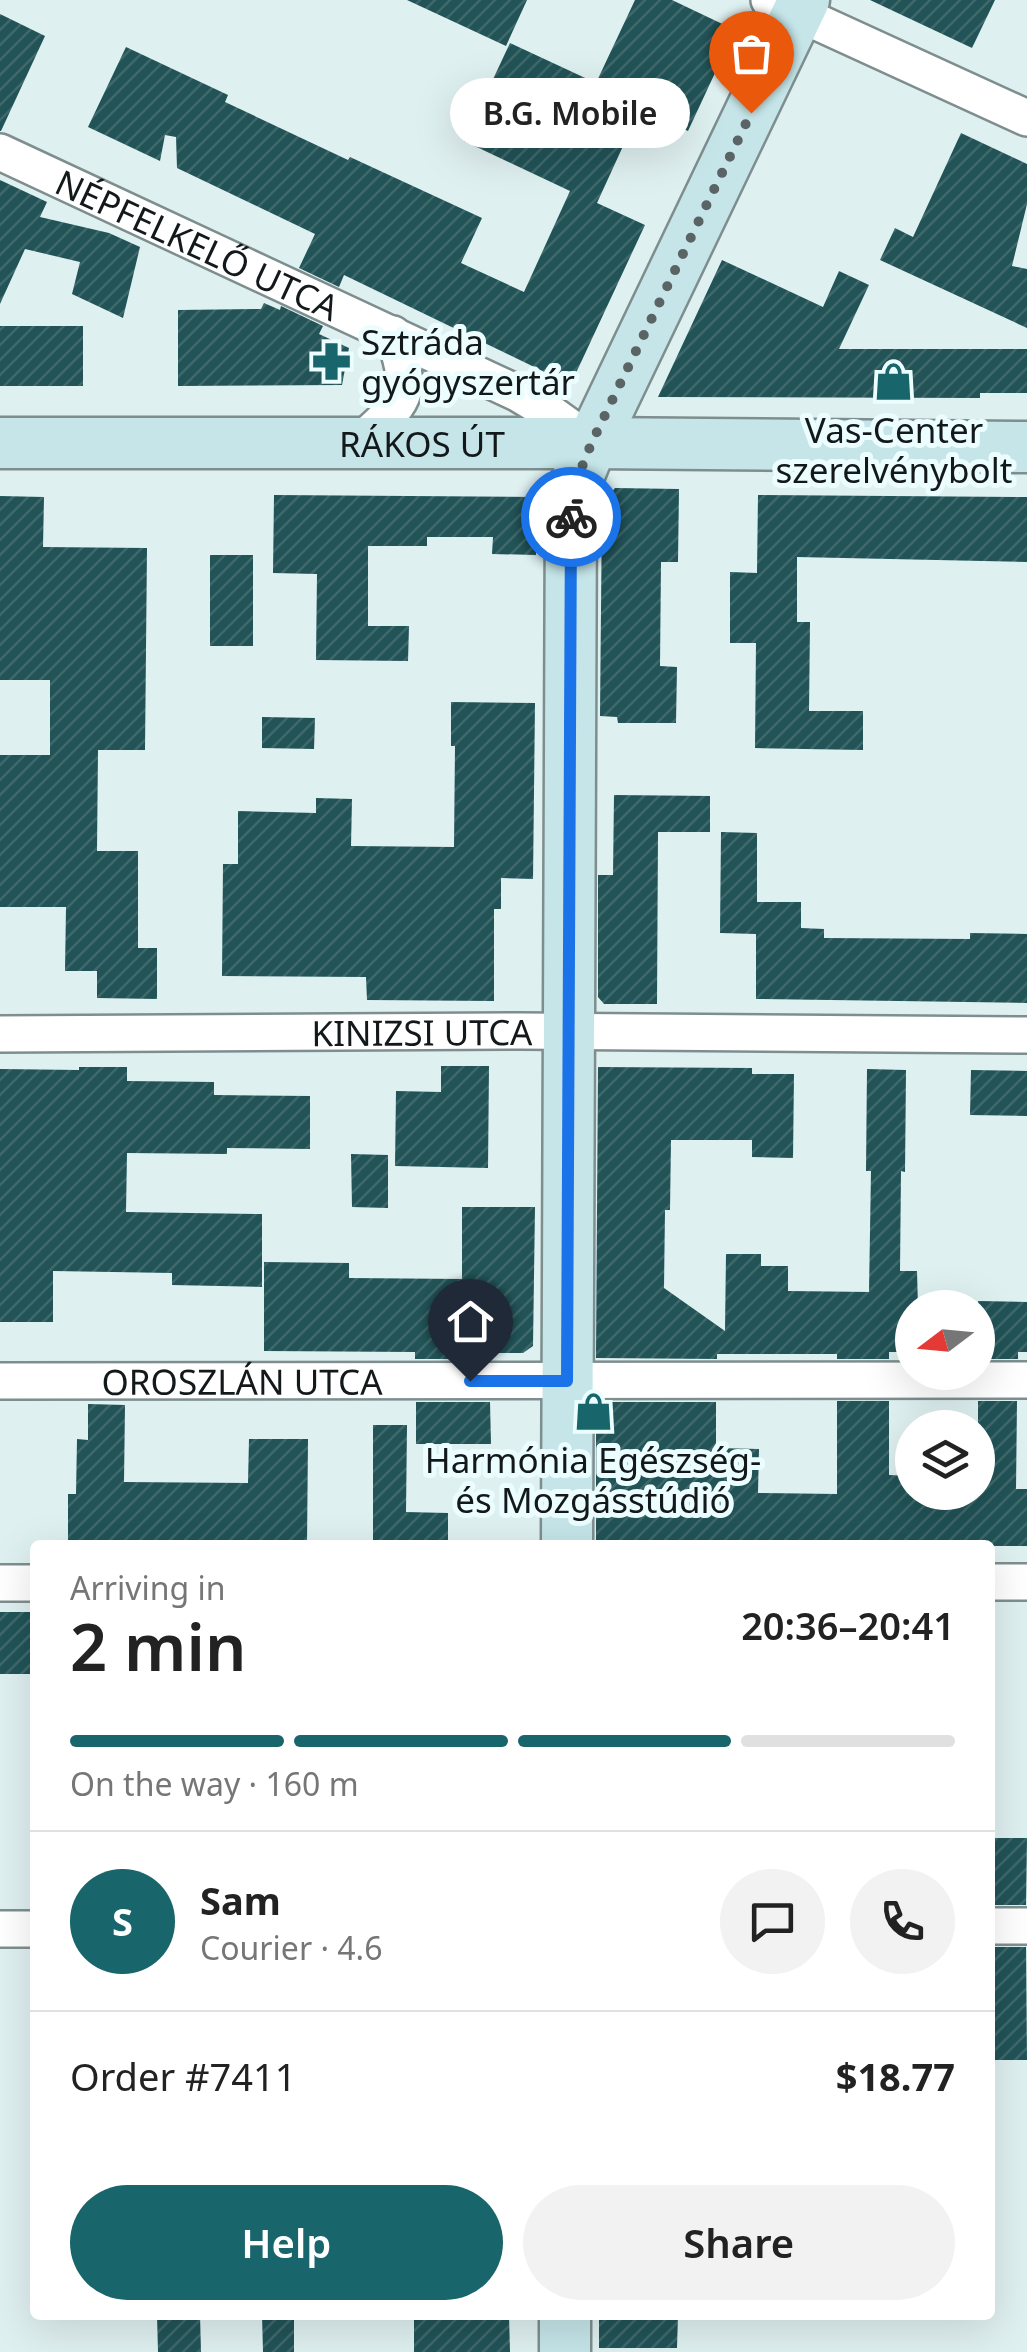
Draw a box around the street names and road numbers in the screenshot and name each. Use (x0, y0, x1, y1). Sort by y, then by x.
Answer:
street label: NÉPFELKELŐ UTCA (48, 158, 347, 331)
street label: RÁKOS ÚT (339, 420, 505, 467)
street label: KINIZSI UTCA (311, 1007, 533, 1056)
street label: OROSZLÁN UTCA (101, 1357, 383, 1404)

